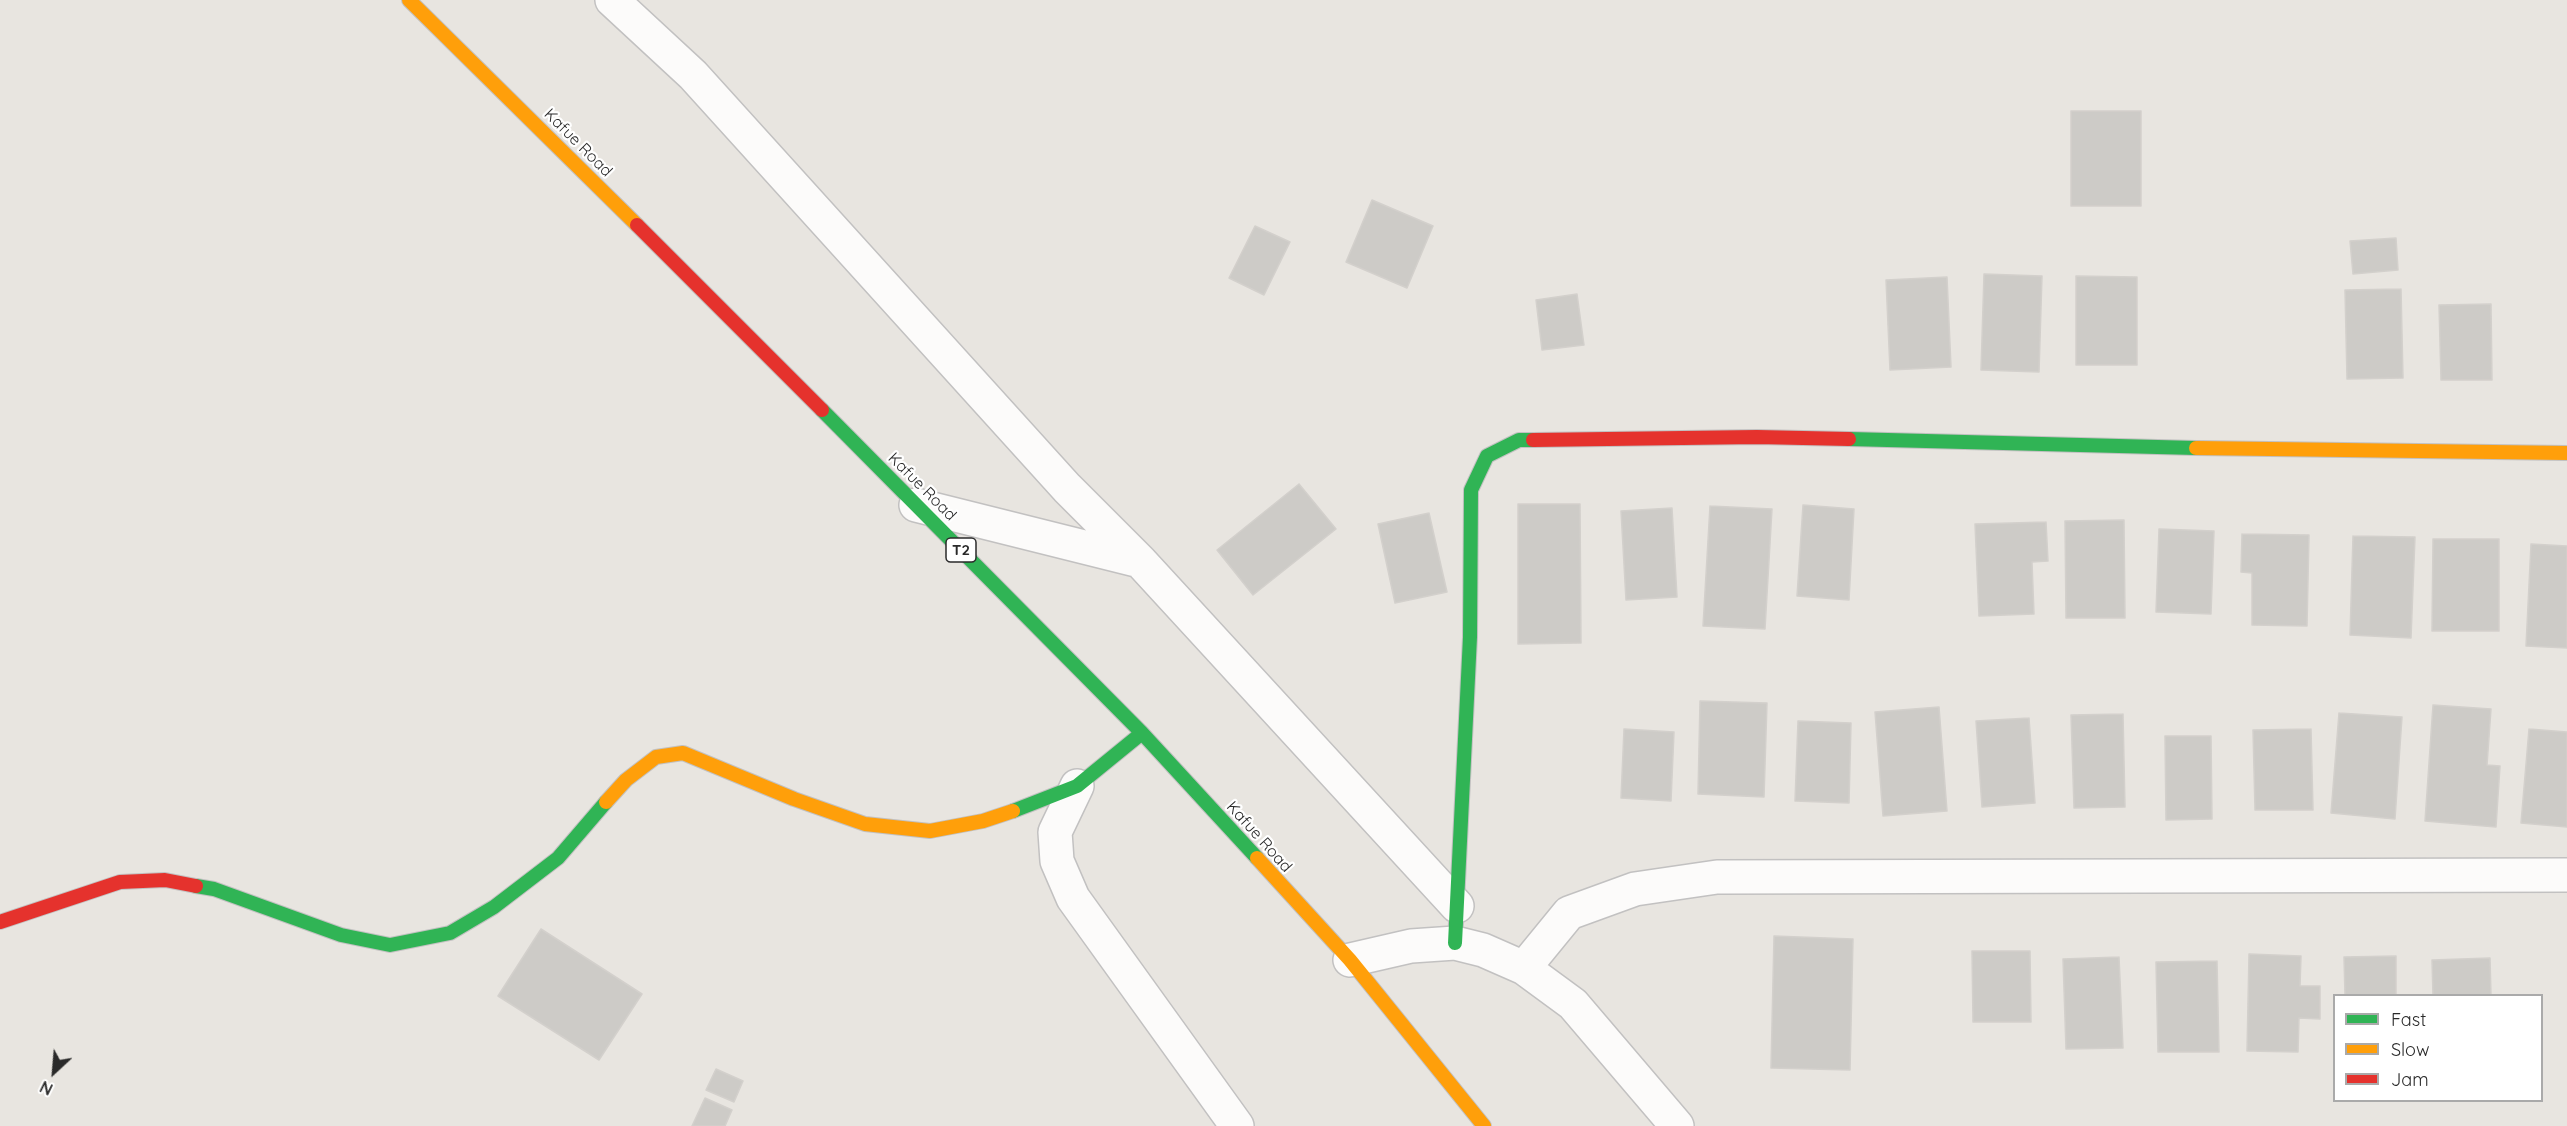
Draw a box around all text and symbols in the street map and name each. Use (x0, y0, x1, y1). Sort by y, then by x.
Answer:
street label: Kafue Road (540, 105, 616, 181)
street label: Kafue Road (884, 449, 960, 525)
road number: T2 (946, 538, 976, 562)
street label: Kafue Road (1222, 798, 1296, 876)
legend (2333, 994, 2543, 1102)
text: Fast (2391, 1008, 2426, 1031)
text: Slow (2391, 1038, 2429, 1061)
north arrow (24, 1042, 84, 1102)
text: Jam (2391, 1068, 2429, 1091)
text: N (36, 1077, 56, 1100)

